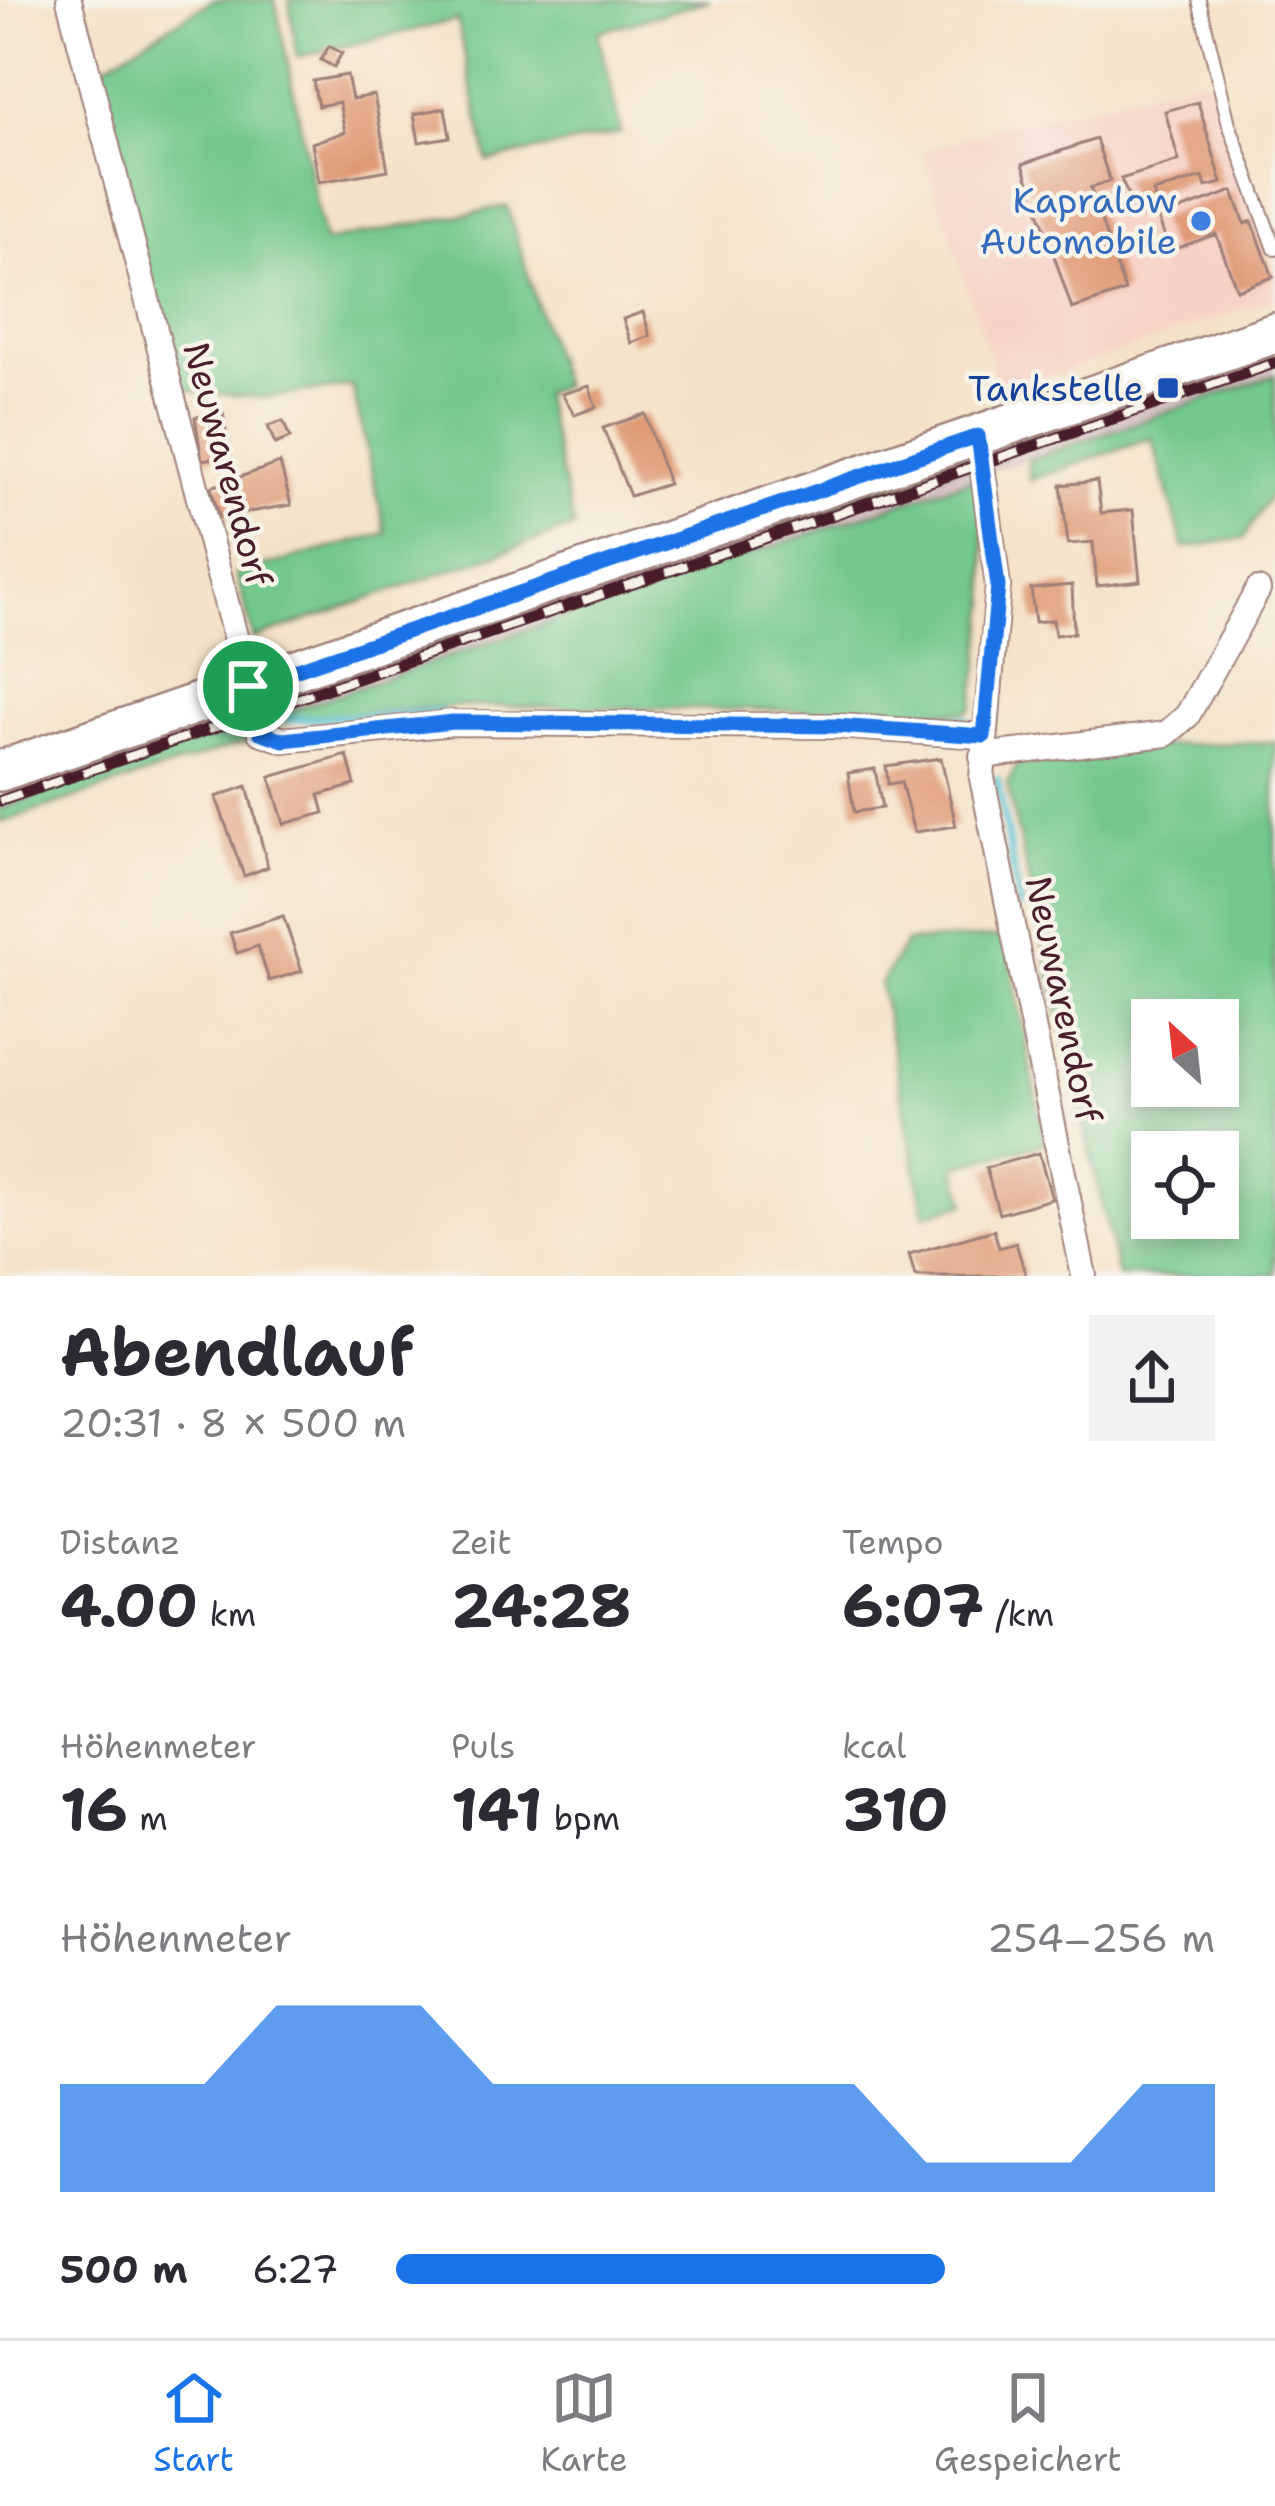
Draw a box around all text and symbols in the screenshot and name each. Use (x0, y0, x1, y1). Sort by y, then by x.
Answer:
place label: Kapralow Automobile (980, 176, 1177, 266)
marker: Kapralow Automobile (1188, 208, 1214, 234)
street label: Neuwarendorf (171, 337, 284, 592)
place label: Tankstelle (968, 364, 1144, 413)
marker: Tankstelle (1155, 375, 1181, 401)
pin (197, 635, 299, 737)
icon: arrive (215, 653, 281, 719)
street label: Neuwarendorf (1014, 871, 1114, 1128)
north arrow (1131, 999, 1239, 1107)
map controls (1131, 999, 1239, 1239)
button: locate (1131, 1131, 1239, 1239)
text: Abendlauf (60, 1308, 414, 1396)
button: share (1089, 1315, 1215, 1441)
text: 20:31 · 8 × 500 m (60, 1397, 406, 1449)
text: Distanz (60, 1520, 180, 1565)
text: Zeit (451, 1520, 512, 1565)
text: Tempo (842, 1520, 944, 1565)
text: 4.00 (60, 1565, 198, 1645)
text: 24:28 (451, 1565, 632, 1645)
text: 6:07 (842, 1565, 984, 1645)
text: km (198, 1592, 256, 1637)
text: /km (984, 1592, 1054, 1637)
text: Höhenmeter (60, 1724, 256, 1769)
text: Puls (451, 1724, 515, 1769)
text: kcal (842, 1724, 906, 1769)
text: 16 (60, 1769, 128, 1849)
text: 141 (451, 1769, 543, 1849)
text: 310 (842, 1769, 949, 1849)
text: m (128, 1796, 168, 1841)
text: bpm (543, 1796, 620, 1841)
text: Höhenmeter (60, 1912, 292, 1964)
text: 254–256 m (987, 1912, 1215, 1964)
text: 500 m (60, 2243, 188, 2295)
text: 6:27 (252, 2243, 338, 2295)
tab: Start (153, 2365, 234, 2482)
tab: Karte (540, 2365, 628, 2482)
tab: Gespeichert (934, 2365, 1122, 2482)

